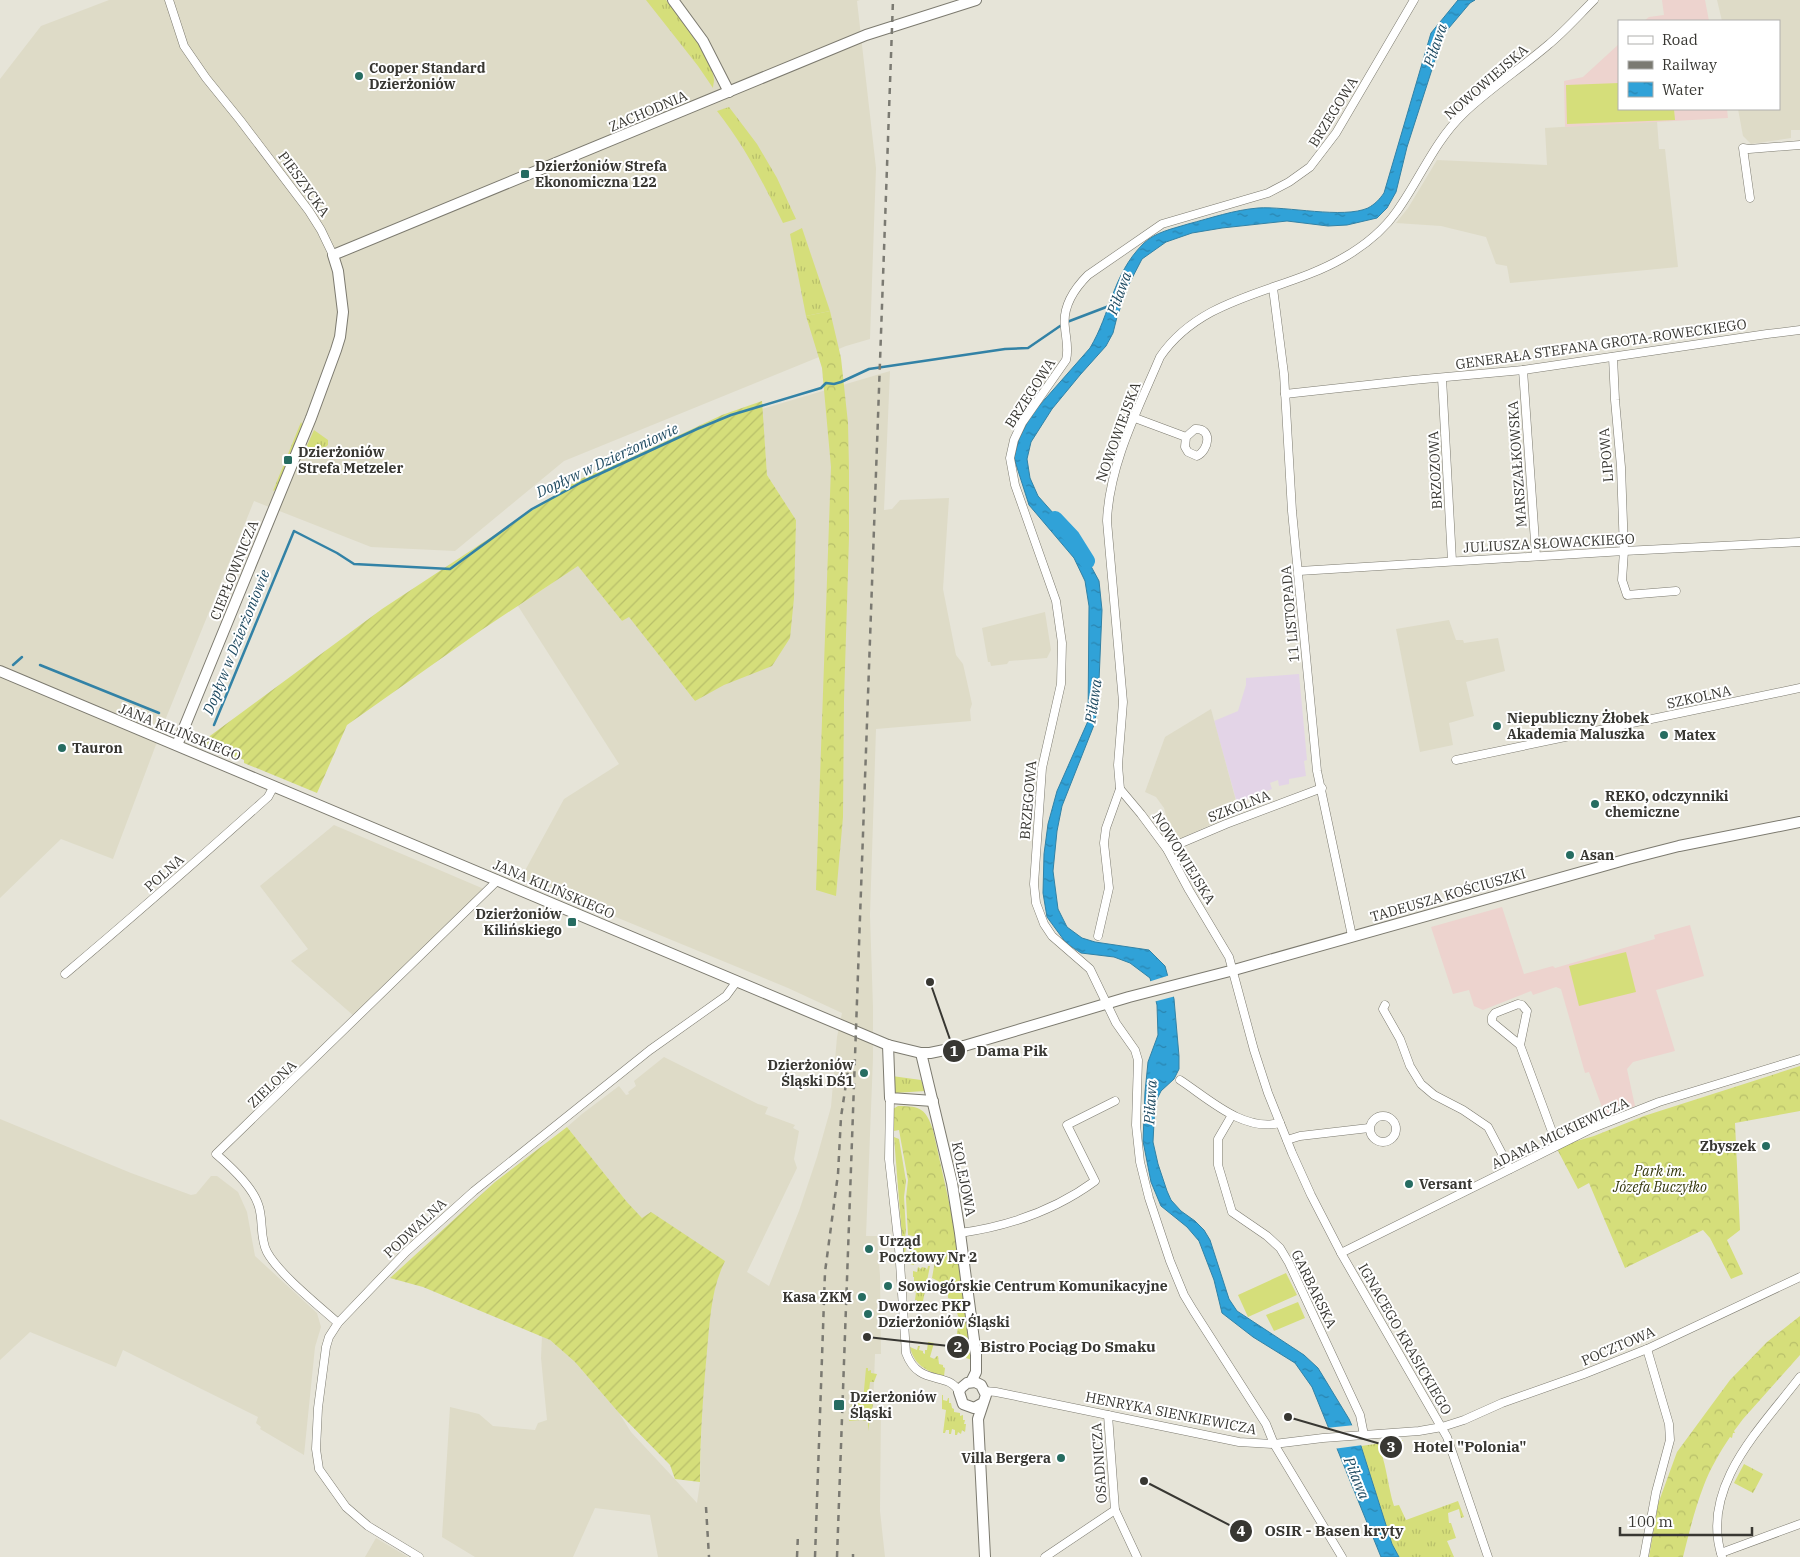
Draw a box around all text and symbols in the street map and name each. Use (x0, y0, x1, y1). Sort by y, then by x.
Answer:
water label: Piława (1418, 20, 1451, 70)
legend (1618, 20, 1780, 110)
text: Road (1662, 30, 1698, 49)
street label: NOWOWIEJSKA (1440, 40, 1532, 123)
text: Railway (1662, 55, 1717, 74)
place label: Cooper Standard Dzierżoniów (369, 59, 486, 93)
marker: Cooper Standard Dzierżoniów (353, 70, 365, 82)
street label: BRZEGOWA (1304, 73, 1362, 150)
text: Water (1662, 80, 1704, 99)
street label: ZACHODNIA (606, 86, 690, 136)
street label: PIESZYCKA (274, 148, 334, 221)
place label: Dzierżoniów Strefa Ekonomiczna 122 (535, 157, 667, 191)
marker: Dzierżoniów Strefa Ekonomiczna 122 (519, 168, 531, 180)
water label: Piława (1102, 268, 1136, 318)
street label: GENERAŁA STEFANA GROTA-ROWECKIEGO (1454, 315, 1748, 373)
street label: BRZEGOWA (1001, 354, 1059, 431)
street label: NOWOWIEJSKA (1092, 379, 1145, 485)
street label: MARSZAŁKOWSKA (1504, 400, 1530, 528)
water label: Dopływ w Dzierżoniowie (532, 419, 681, 502)
street label: LIPOWA (1595, 427, 1617, 483)
street label: BRZOZOWA (1424, 430, 1446, 510)
place label: Dzierżoniów Strefa Metzeler (298, 443, 403, 477)
marker: Dzierżoniów Strefa Metzeler (282, 454, 294, 466)
street label: CIEPŁOWNICZA (206, 517, 262, 623)
street label: JULIUSZA SŁOWACKIEGO (1463, 530, 1635, 556)
street label: 11 LISTOPADA (1277, 564, 1303, 663)
water label: Dopływ w Dzierżoniowie (198, 566, 274, 718)
water label: Piława (1080, 677, 1106, 725)
street label: SZKOLNA (1665, 681, 1733, 713)
street label: JANA KILIŃSKIEGO (116, 698, 244, 765)
place label: Niepubliczny Żłobek Akademia Maluszka (1507, 709, 1649, 743)
marker: Niepubliczny Żłobek Akademia Maluszka (1491, 720, 1503, 732)
place label: Matex (1674, 726, 1716, 744)
marker: Matex (1658, 729, 1670, 741)
place label: Tauron (72, 739, 123, 757)
marker: Tauron (56, 742, 68, 754)
street label: BRZEGOWA (1016, 759, 1040, 840)
street label: SZKOLNA (1205, 786, 1273, 826)
place label: REKO, odczynniki chemiczne (1605, 787, 1729, 821)
marker: REKO, odczynniki chemiczne (1589, 798, 1601, 810)
street label: NOWOWIEJSKA (1148, 809, 1220, 908)
place label: Asan (1580, 846, 1614, 864)
marker: Asan (1564, 849, 1576, 861)
street label: POLNA (140, 850, 188, 896)
street label: JANA KILIŃSKIEGO (490, 854, 618, 923)
street label: TADEUSZA KOŚCIUSZKI (1368, 863, 1528, 926)
place label: Dzierżoniów Kilińskiego (475, 905, 562, 939)
marker: Dzierżoniów Kilińskiego (566, 916, 578, 928)
callout: Dama Pik (942, 1036, 1058, 1066)
text: 1 (949, 1041, 959, 1060)
text: Dama Pik (976, 1041, 1048, 1060)
street label: ZIELONA (244, 1056, 301, 1112)
place label: Dzierżoniów Śląski DŚ1 (767, 1056, 854, 1090)
marker: Dzierżoniów Śląski DŚ1 (858, 1067, 870, 1079)
water label: Piława (1139, 1079, 1161, 1126)
street label: ADAMA MICKIEWICZA (1488, 1093, 1632, 1173)
place label: Zbyszek (1700, 1137, 1756, 1155)
street label: KOLEJOWA (948, 1140, 980, 1218)
marker: Zbyszek (1760, 1140, 1772, 1152)
park label: Park im. Józefa Buczyłko (1612, 1162, 1707, 1196)
place label: Versant (1419, 1175, 1472, 1193)
marker: Versant (1403, 1178, 1415, 1190)
street label: PODWALNA (380, 1194, 451, 1262)
place label: Urząd Pocztowy Nr 2 (879, 1232, 977, 1266)
marker: Urząd Pocztowy Nr 2 (863, 1243, 875, 1255)
street label: GARBARSKA (1287, 1247, 1341, 1331)
street label: IGNACEGO KRASICKIEGO (1354, 1260, 1456, 1418)
place label: Sowiogórskie Centrum Komunikacyjne (898, 1277, 1168, 1295)
marker: Sowiogórskie Centrum Komunikacyjne (882, 1280, 894, 1292)
place label: Kasa ZKM (783, 1288, 852, 1306)
marker: Kasa ZKM (856, 1291, 868, 1303)
place label: Dworzec PKP Dzierżoniów Śląski (878, 1297, 1010, 1331)
marker: Dworzec PKP Dzierżoniów Śląski (862, 1308, 874, 1320)
street label: POCZTOWA (1578, 1322, 1658, 1370)
callout: Bistro Pociąg Do Smaku (946, 1332, 1166, 1362)
text: 2 (953, 1337, 963, 1356)
text: Bistro Pociąg Do Smaku (980, 1337, 1156, 1356)
place label: Dzierżoniów Śląski (850, 1388, 937, 1422)
street label: HENRYKA SIENKIEWICZA (1084, 1388, 1258, 1439)
marker: Dzierżoniów Śląski (832, 1398, 846, 1412)
street label: OSADNICZA (1087, 1422, 1111, 1504)
callout: Hotel "Polonia" (1379, 1432, 1536, 1462)
text: 3 (1386, 1437, 1396, 1456)
text: Hotel "Polonia" (1414, 1437, 1526, 1456)
place label: Villa Bergera (961, 1449, 1051, 1467)
marker: Villa Bergera (1055, 1452, 1067, 1464)
water label: Piława (1340, 1453, 1374, 1503)
scale bar (1620, 1504, 1752, 1536)
text: 100 m (1628, 1512, 1673, 1531)
callout: OSIR - Basen kryty (1229, 1516, 1413, 1546)
text: 4 (1236, 1521, 1246, 1540)
text: OSIR - Basen kryty (1264, 1521, 1404, 1540)

